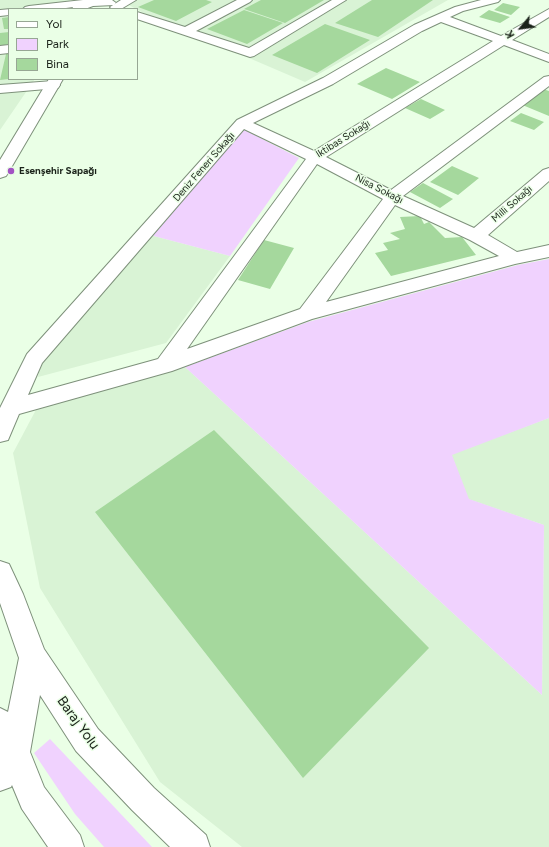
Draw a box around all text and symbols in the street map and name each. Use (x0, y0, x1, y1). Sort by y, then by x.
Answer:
legend (8, 8, 138, 80)
north arrow (501, 8, 541, 48)
text: Yol (46, 17, 62, 31)
text: K (503, 28, 518, 40)
text: Park (46, 37, 69, 51)
text: Bina (46, 57, 69, 71)
street label: İktibas Sokağı (314, 118, 372, 160)
street label: Deniz Feneri Sokağı (171, 130, 237, 204)
place label: Esenşehir Sapağı (19, 165, 97, 177)
marker: Esenşehir Sapağı (6, 166, 16, 176)
street label: Nisa Sokağı (353, 172, 405, 206)
street label: Milli Sokağı (489, 183, 535, 225)
street label: Baraj Yolu (53, 693, 103, 753)

